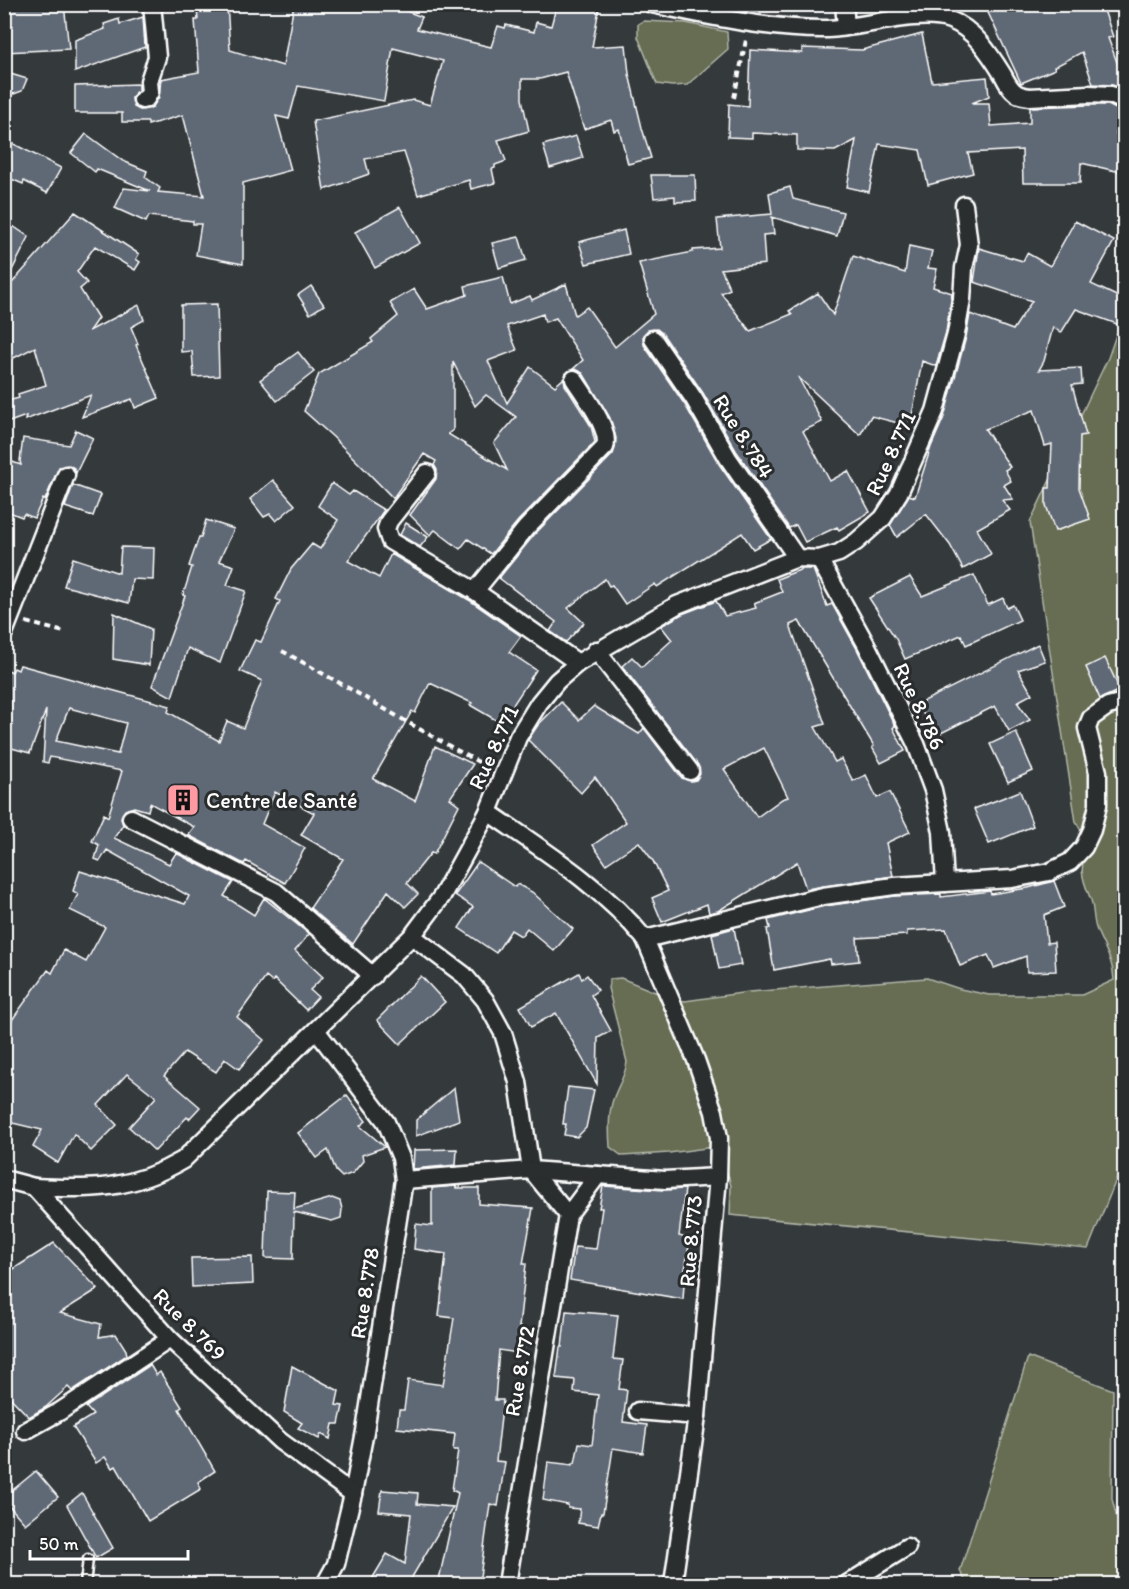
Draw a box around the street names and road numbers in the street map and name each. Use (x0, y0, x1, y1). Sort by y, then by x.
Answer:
street label: Rue 8.784 (707, 389, 780, 483)
street label: Rue 8.771 (859, 407, 922, 500)
street label: Rue 8.786 (888, 658, 951, 754)
street label: Rue 8.771 (462, 701, 525, 794)
street label: Rue 8.773 (673, 1194, 708, 1288)
street label: Rue 8.778 (344, 1245, 385, 1341)
street label: Rue 8.769 (147, 1282, 232, 1367)
street label: Rue 8.772 (498, 1323, 541, 1419)

